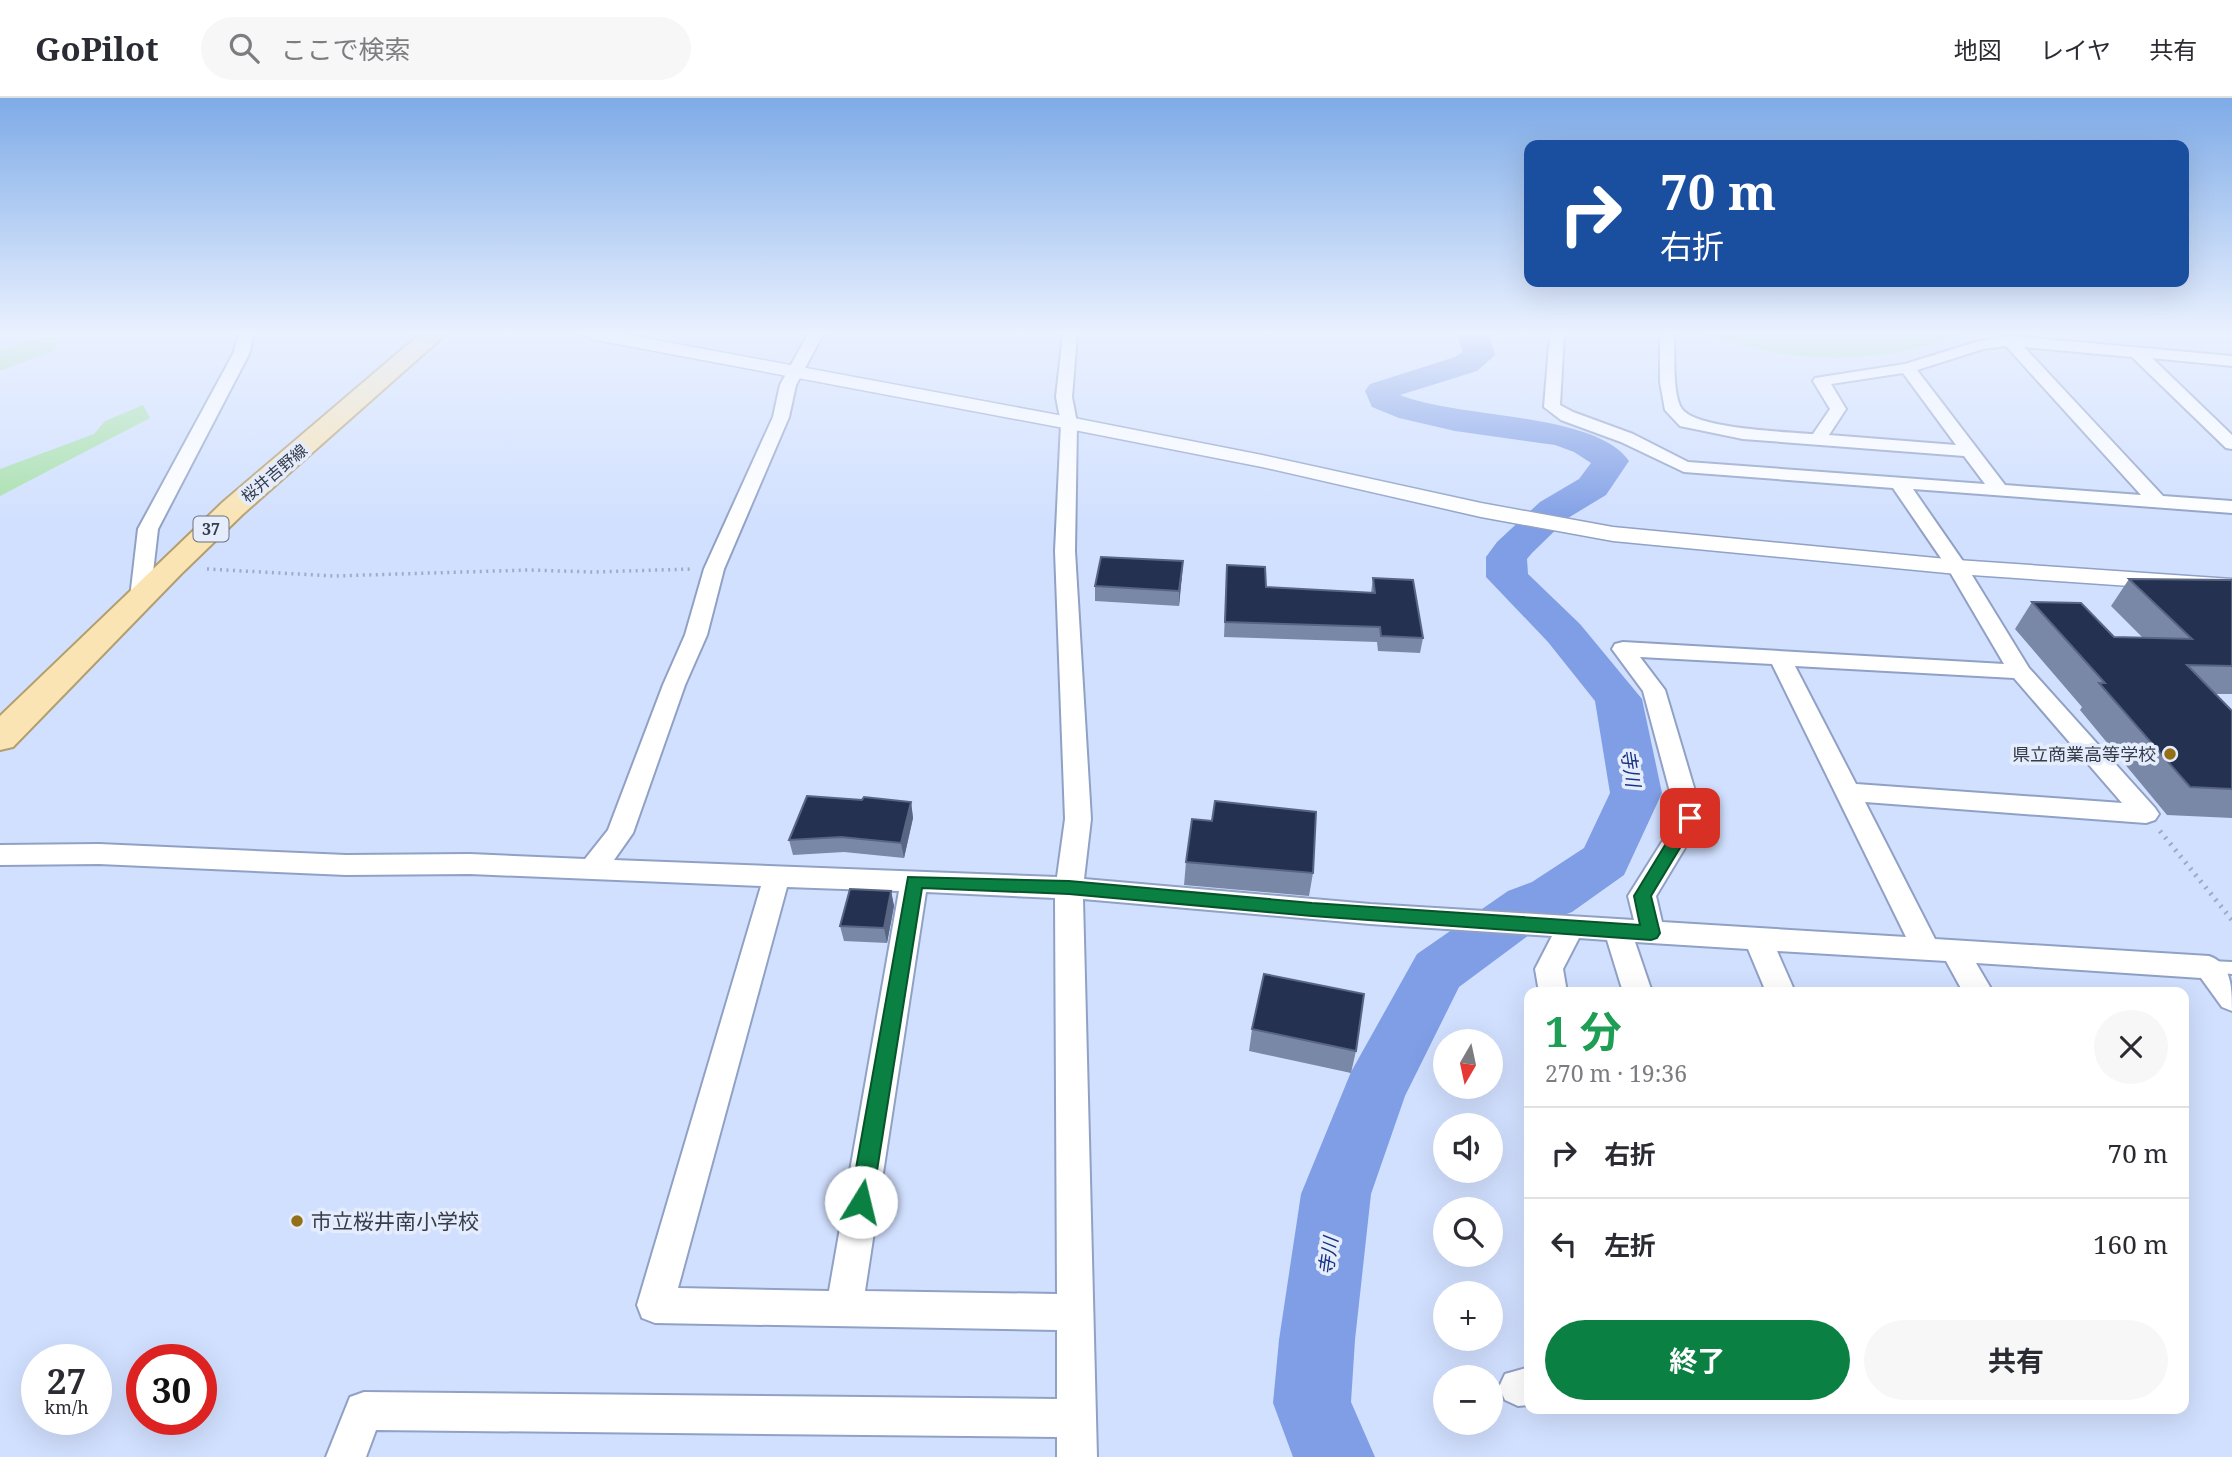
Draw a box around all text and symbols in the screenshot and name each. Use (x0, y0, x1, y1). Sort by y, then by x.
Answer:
search box (201, 17, 691, 80)
text: GoPilot (35, 26, 159, 71)
icon: search (225, 29, 263, 67)
text: ここで検索 (281, 31, 411, 67)
text: 地図 (1954, 33, 2002, 66)
text: レイヤ (2040, 33, 2111, 66)
text: 共有 (2149, 33, 2197, 66)
text: 70 m (1660, 158, 1776, 224)
icon: right (1545, 168, 1636, 259)
text: 右折 (1660, 224, 1724, 267)
street label: 桜井吉野線 (236, 439, 312, 507)
road number: 37 (194, 516, 228, 542)
place label: 県立商業高等学校 (2012, 742, 2156, 766)
marker: 県立商業高等学校 (2162, 746, 2178, 762)
water label: 寺川 (1615, 747, 1647, 791)
pin (1660, 788, 1720, 848)
icon: arrive (1671, 799, 1709, 837)
text: 1 分 (1545, 1002, 1622, 1059)
button: close (2094, 1010, 2168, 1084)
north arrow (1433, 1029, 1503, 1099)
map controls (1433, 1029, 1503, 1435)
text: 270 m · 19:36 (1545, 1057, 1687, 1089)
button: sound (1433, 1113, 1503, 1183)
icon: right (1545, 1134, 1583, 1172)
text: 70 m (2108, 1135, 2168, 1171)
text: 右折 (1604, 1136, 1656, 1172)
position arrow (824, 1165, 898, 1239)
button: search (1433, 1197, 1503, 1267)
place label: 市立桜井南小学校 (311, 1207, 479, 1235)
marker: 市立桜井南小学校 (289, 1213, 305, 1229)
icon: left (1545, 1225, 1583, 1263)
text: 160 m (2093, 1226, 2168, 1262)
text: 左折 (1604, 1227, 1656, 1263)
water label: 寺川 (1312, 1233, 1344, 1277)
button: + (1433, 1281, 1503, 1351)
button: 終了 (1545, 1320, 1850, 1400)
button: 共有 (1864, 1320, 2168, 1400)
speed limit sign: 30 (126, 1344, 217, 1435)
text: 27 (47, 1357, 86, 1404)
button: − (1433, 1365, 1503, 1435)
text: km/h (44, 1395, 89, 1419)

